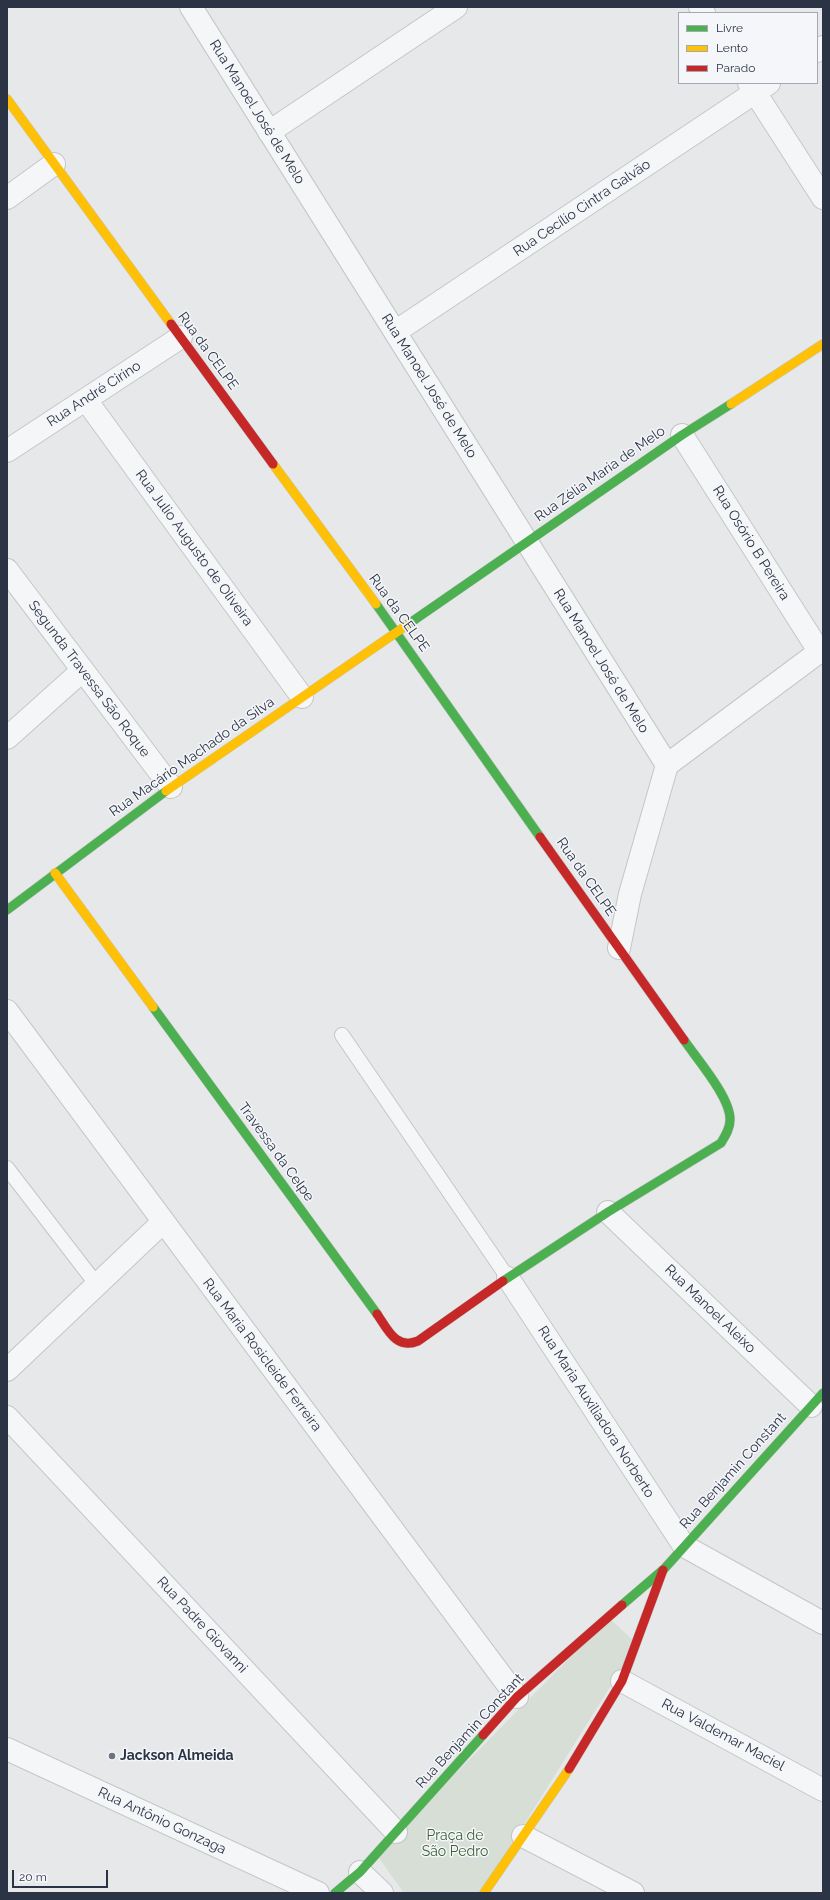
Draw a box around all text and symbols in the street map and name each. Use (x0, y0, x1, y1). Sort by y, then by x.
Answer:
legend (678, 12, 818, 84)
text: Livre (716, 21, 743, 35)
street label: Rua Manoel José de Melo (206, 37, 308, 187)
text: Lento (716, 41, 748, 55)
text: Parado (716, 61, 755, 75)
street label: Rua Cecílio Cintra Galvão (510, 156, 654, 260)
street label: Rua da CELPE (174, 309, 242, 393)
street label: Rua Manoel José de Melo (378, 311, 480, 461)
street label: Rua André Cirino (44, 357, 144, 431)
street label: Rua Zélia Maria de Melo (532, 423, 668, 525)
street label: Rua Julio Augusto de Oliveira (132, 467, 256, 629)
street label: Rua Osório B Pereira (709, 483, 793, 603)
street label: Rua da CELPE (365, 571, 433, 655)
street label: Rua Manoel José de Melo (550, 586, 652, 736)
street label: Segunda Travessa São Roque (25, 597, 153, 761)
street label: Rua Macário Machado da Silva (106, 693, 278, 821)
street label: Rua da CELPE (553, 835, 619, 919)
street label: Travessa da Celpe (234, 1099, 318, 1205)
street label: Rua Manoel Aleixo (661, 1261, 759, 1357)
street label: Rua Maria Rosicleide Ferreira (199, 1275, 325, 1435)
street label: Rua Maria Auxiliadora Norberto (534, 1323, 658, 1501)
street label: Rua Benjamin Constant (676, 1409, 790, 1533)
street label: Rua Padre Giovanni (153, 1573, 251, 1677)
street label: Rua Benjamin Constant (412, 1670, 528, 1792)
street label: Rua Valdemar Maciel (658, 1695, 788, 1775)
place label: Jackson Almeida (120, 1748, 234, 1764)
marker: Jackson Almeida (107, 1751, 117, 1761)
street label: Rua Antônio Gonzaga (95, 1784, 229, 1858)
park label: Praça de São Pedro (422, 1828, 488, 1860)
scale bar (14, 1862, 110, 1888)
text: 20 m (19, 1870, 47, 1884)

